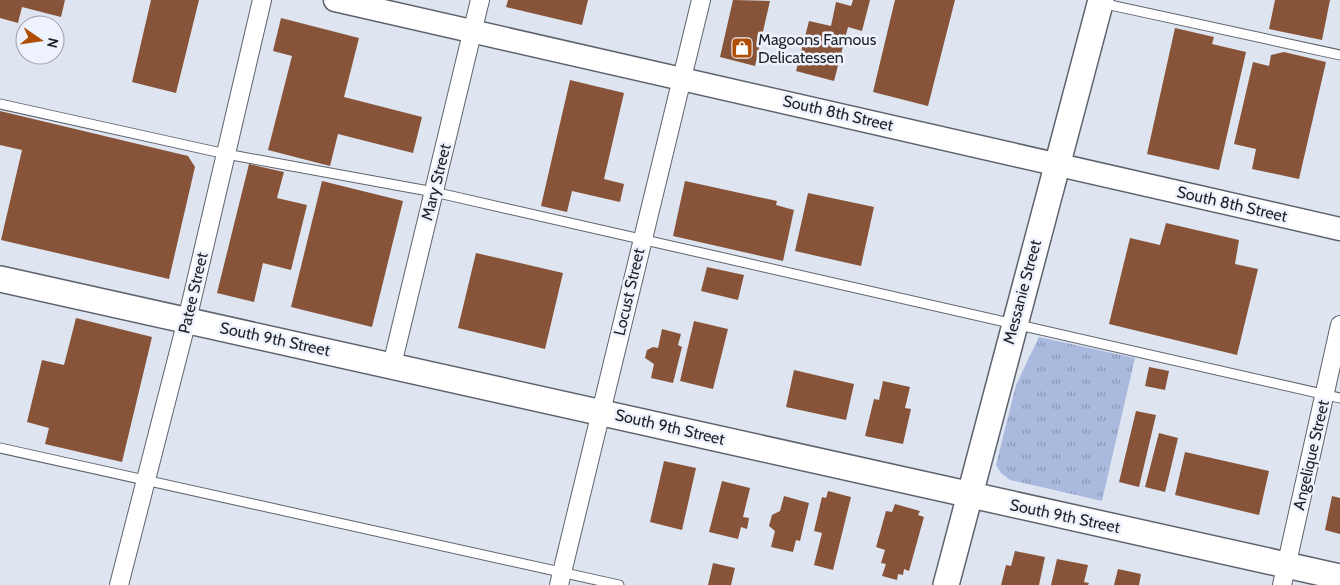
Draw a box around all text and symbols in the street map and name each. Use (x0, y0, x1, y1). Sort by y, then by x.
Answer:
north arrow (15, 15, 65, 65)
place label: Magoons Famous Delicatessen (758, 30, 877, 67)
text: N (43, 36, 63, 50)
shop icon: Magoons Famous Delicatessen (730, 36, 754, 60)
street label: South 8th Street (781, 91, 896, 135)
street label: Mary Street (417, 141, 455, 222)
street label: South 8th Street (1175, 182, 1290, 226)
street label: Messanie Street (999, 237, 1045, 346)
street label: Locust Street (610, 246, 648, 338)
street label: Patee Street (174, 250, 212, 336)
street label: South 9th Street (218, 318, 332, 360)
street label: Angelique Street (1289, 398, 1333, 512)
street label: South 9th Street (613, 405, 727, 449)
street label: South 9th Street (1008, 495, 1122, 537)

